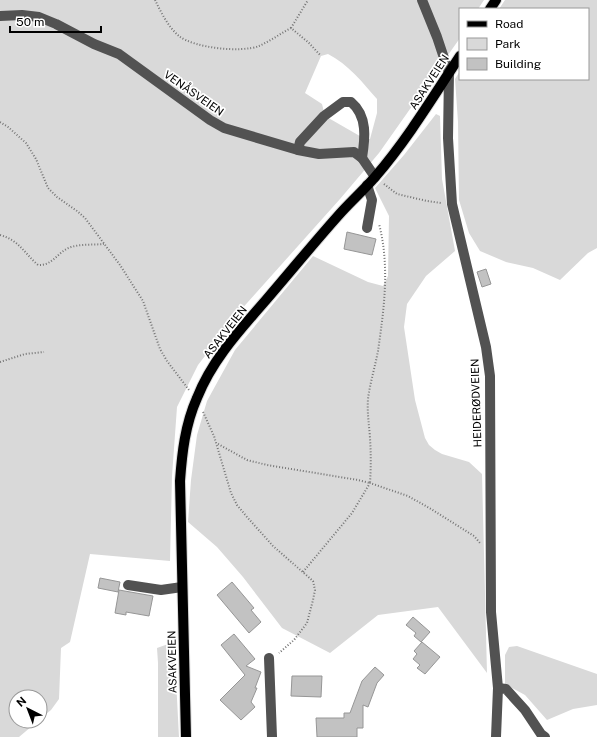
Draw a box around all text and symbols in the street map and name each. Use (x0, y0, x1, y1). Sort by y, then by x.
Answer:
scale bar (10, 8, 101, 34)
legend (459, 8, 589, 80)
text: 50 m (16, 15, 44, 29)
text: Road (495, 17, 523, 31)
text: Park (495, 37, 521, 51)
street label: ASAKVEIEN (407, 52, 451, 112)
text: Building (495, 57, 541, 71)
street label: VENÅSVEIEN (162, 67, 227, 118)
street label: ASAKVEIEN (201, 304, 249, 360)
street label: HEIDERØDVEIEN (468, 358, 484, 448)
street label: ASAKVEIEN (165, 630, 179, 694)
north arrow (8, 689, 48, 729)
text: N (14, 694, 29, 709)

